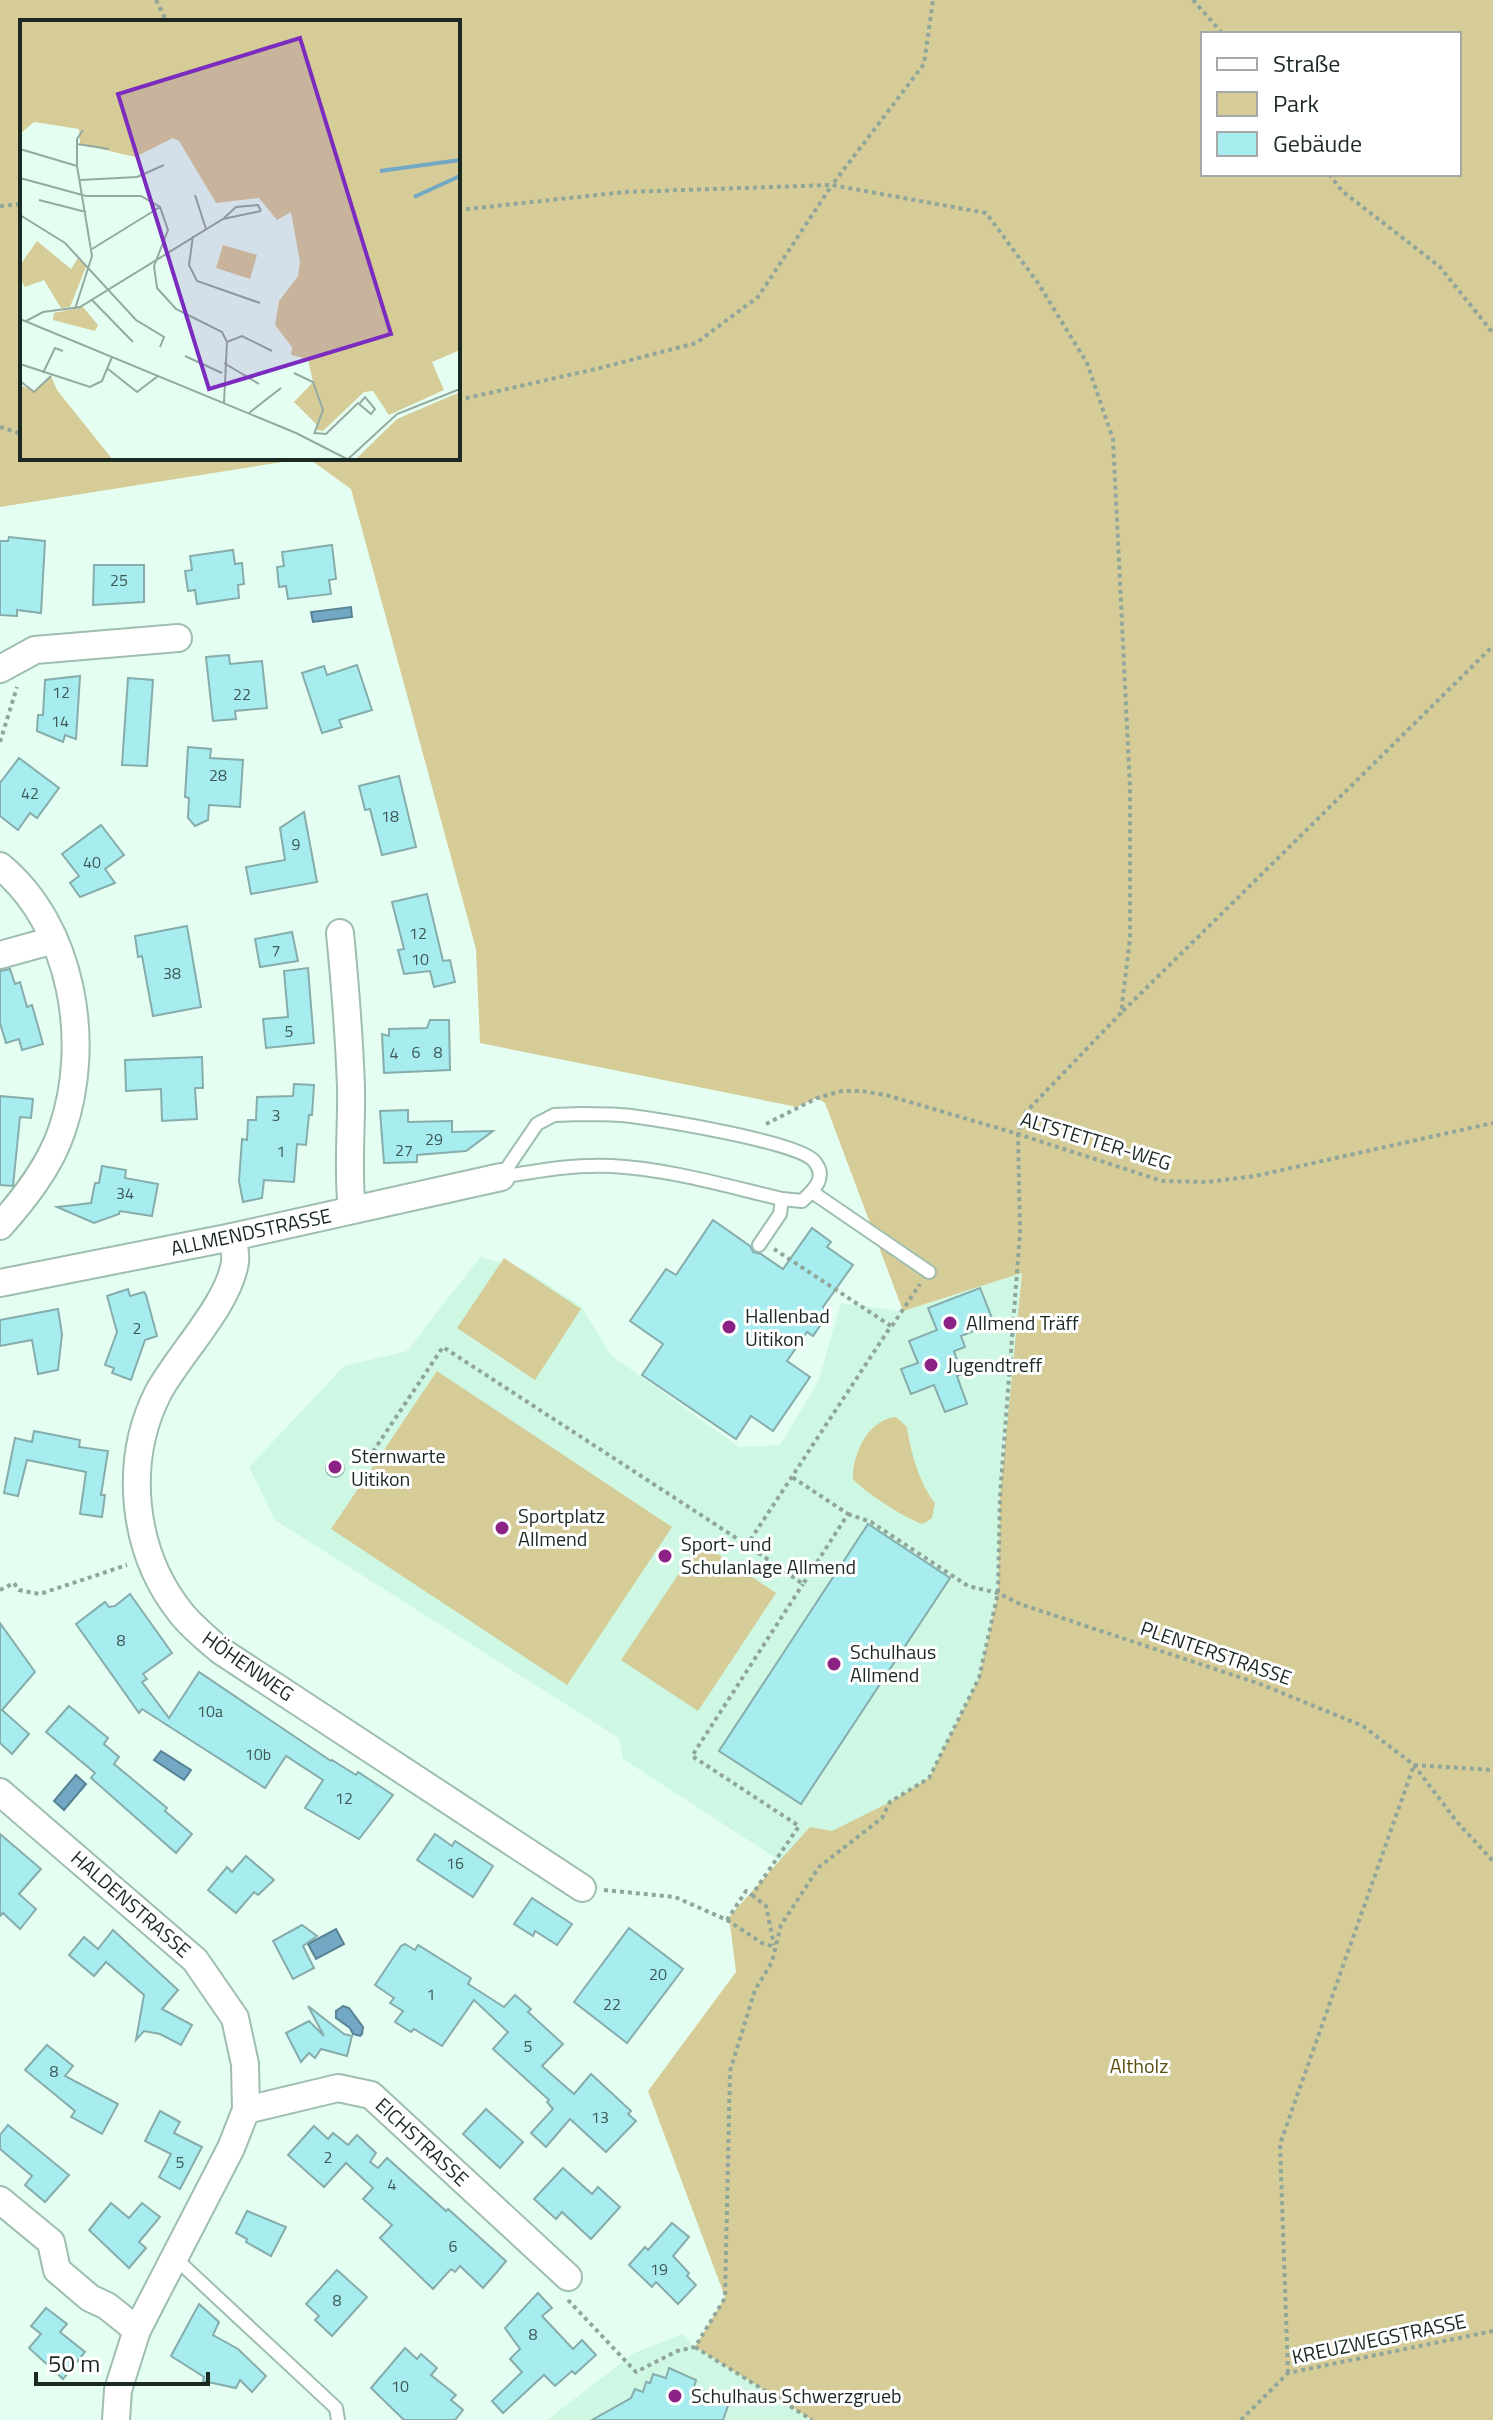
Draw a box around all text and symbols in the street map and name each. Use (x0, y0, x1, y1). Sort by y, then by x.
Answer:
inset map (20, 20, 460, 460)
legend (1201, 32, 1461, 176)
text: Straße (1273, 45, 1340, 81)
text: Park (1273, 85, 1319, 121)
text: Gebäude (1273, 125, 1362, 161)
house number: 25 (110, 568, 128, 592)
house number: 12 (52, 680, 70, 704)
house number: 22 (233, 682, 251, 706)
house number: 14 (51, 709, 69, 733)
house number: 28 (209, 763, 227, 787)
house number: 42 (21, 781, 39, 805)
house number: 18 (381, 804, 399, 828)
house number: 9 (292, 832, 301, 856)
house number: 40 (83, 850, 101, 874)
house number: 12 (409, 921, 427, 945)
house number: 7 (272, 938, 280, 962)
house number: 10 (411, 947, 429, 971)
house number: 38 (163, 961, 181, 985)
house number: 5 (285, 1019, 294, 1043)
house number: 6 (412, 1040, 421, 1064)
house number: 8 (434, 1040, 443, 1064)
house number: 4 (390, 1041, 399, 1065)
house number: 3 (272, 1103, 280, 1127)
street label: ALTSTETTER-WEG (1017, 1103, 1175, 1178)
house number: 29 (425, 1127, 443, 1151)
house number: 27 (395, 1138, 413, 1162)
house number: 1 (277, 1139, 285, 1163)
house number: 34 (116, 1181, 134, 1205)
street label: ALLMENDSTRASSE (168, 1199, 334, 1264)
place label: Hallenbad Uitikon (745, 1300, 830, 1354)
place label: Allmend Träff (966, 1307, 1079, 1338)
marker: Allmend Träff (941, 1314, 959, 1332)
house number: 2 (133, 1316, 141, 1340)
marker: Hallenbad Uitikon (720, 1318, 738, 1336)
place label: Jugendtreff (947, 1349, 1043, 1380)
marker: Jugendtreff (922, 1356, 940, 1374)
place label: Sternwarte Uitikon (351, 1440, 446, 1494)
marker: Sternwarte Uitikon (326, 1458, 344, 1476)
place label: Sportplatz Allmend (518, 1500, 605, 1554)
marker: Sportplatz Allmend (493, 1519, 511, 1537)
place label: Sport- und Schulanlage Allmend (681, 1528, 856, 1582)
marker: Sport- und Schulanlage Allmend (656, 1547, 674, 1565)
street label: PLENTERSTRASSE (1136, 1612, 1296, 1693)
street label: HÖHENWEG (196, 1623, 300, 1709)
house number: 8 (117, 1628, 126, 1652)
place label: Schulhaus Allmend (850, 1636, 936, 1690)
marker: Schulhaus Allmend (825, 1655, 843, 1673)
house number: 10a (197, 1699, 223, 1723)
house number: 10b (245, 1742, 271, 1766)
house number: 12 (335, 1786, 353, 1810)
street label: HALDENSTRASSE (64, 1843, 198, 1965)
house number: 16 (446, 1851, 464, 1875)
house number: 20 (649, 1962, 667, 1986)
house number: 1 (427, 1982, 435, 2006)
house number: 22 (603, 1992, 621, 2016)
house number: 5 (524, 2034, 533, 2058)
park label: Altholz (1110, 2050, 1168, 2081)
house number: 8 (50, 2059, 59, 2083)
street label: EICHSTRASSE (368, 2090, 476, 2193)
house number: 13 (591, 2105, 609, 2129)
house number: 2 (324, 2145, 332, 2169)
house number: 5 (176, 2150, 185, 2174)
house number: 4 (388, 2172, 397, 2196)
house number: 6 (449, 2234, 458, 2258)
house number: 19 (650, 2257, 668, 2281)
house number: 8 (333, 2288, 342, 2312)
street label: KREUZWEGSTRASSE (1289, 2305, 1469, 2372)
house number: 8 (529, 2322, 538, 2346)
scale bar (36, 2336, 208, 2386)
text: 50 m (48, 2345, 100, 2381)
house number: 10 (391, 2374, 409, 2398)
place label: Schulhaus Schwerzgrueb (691, 2380, 902, 2411)
marker: Schulhaus Schwerzgrueb (666, 2387, 684, 2405)

